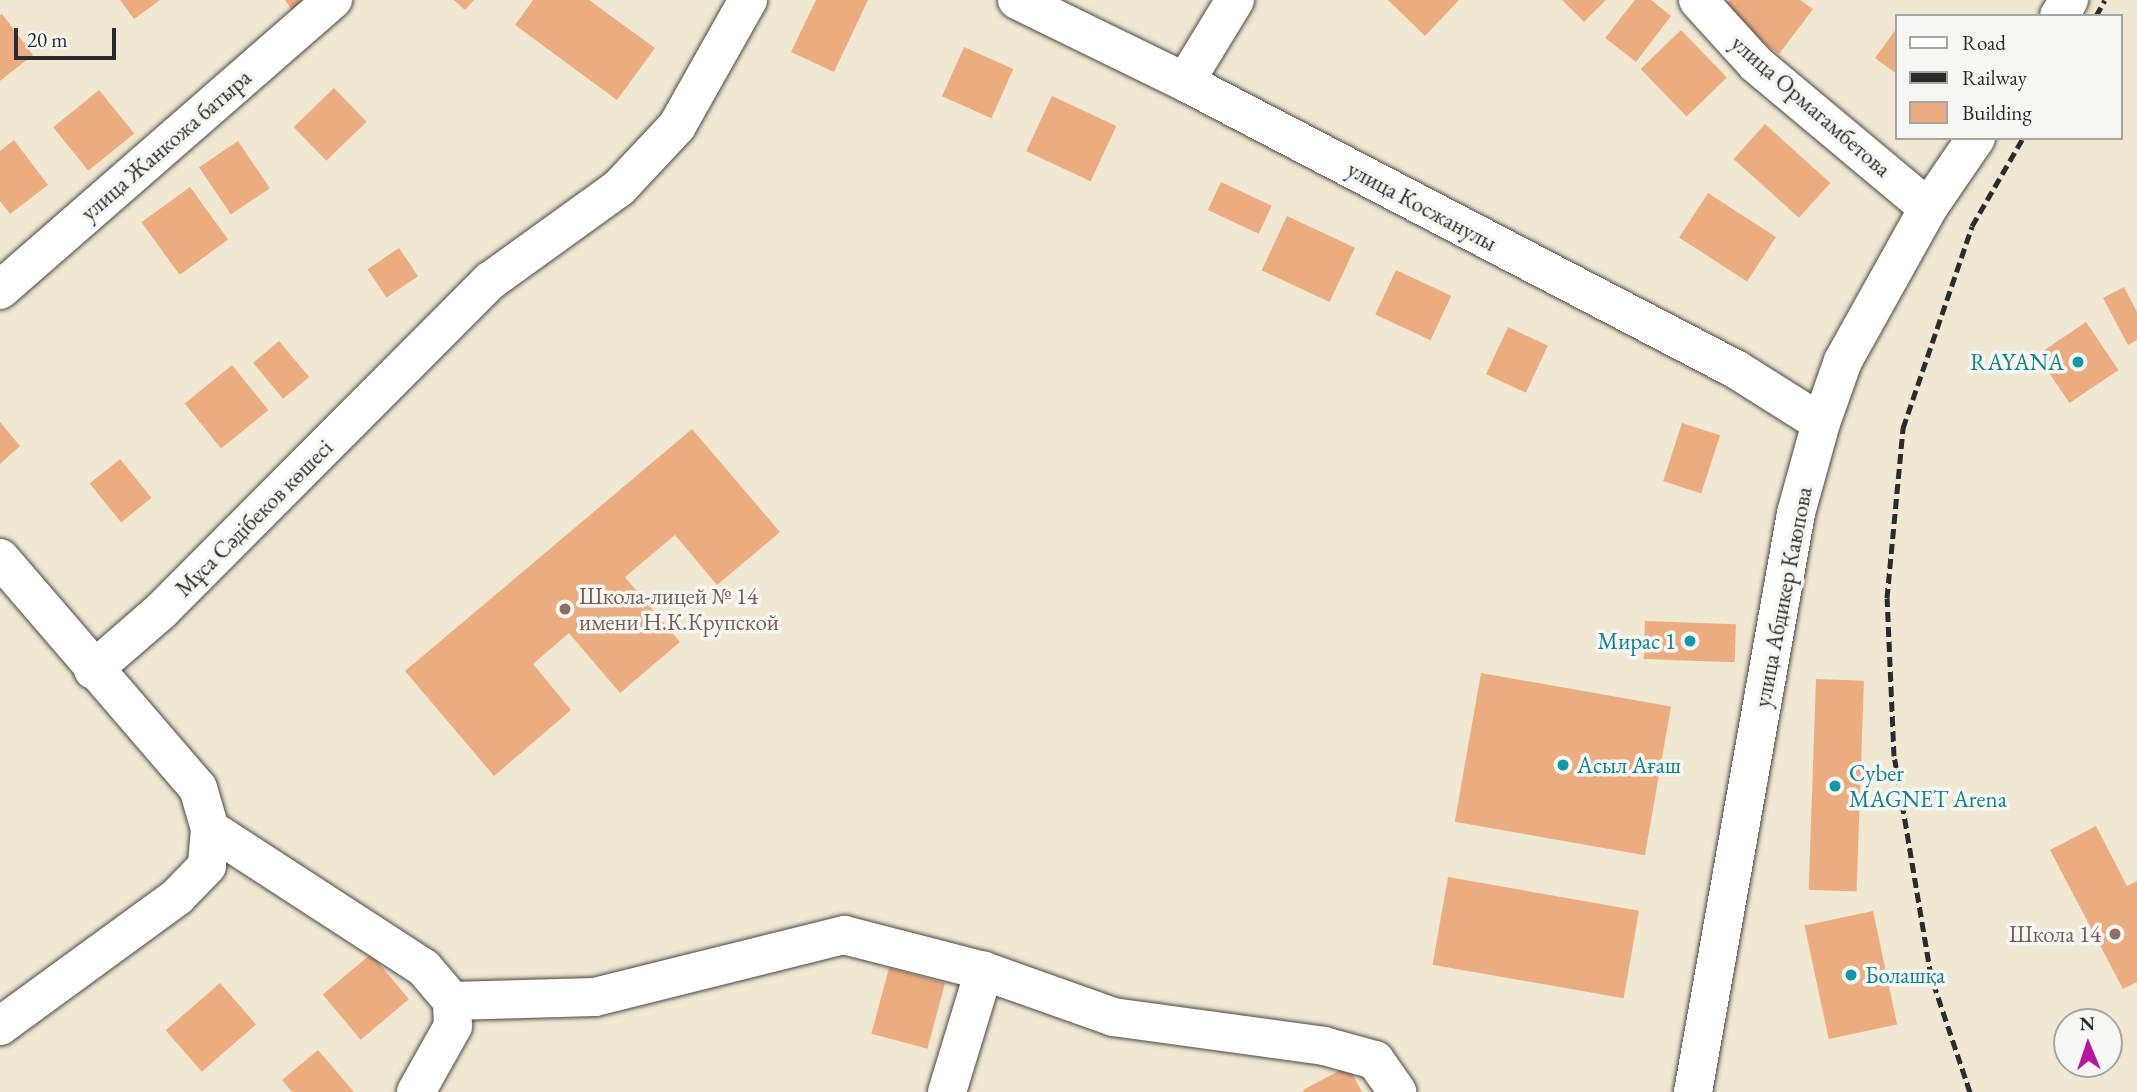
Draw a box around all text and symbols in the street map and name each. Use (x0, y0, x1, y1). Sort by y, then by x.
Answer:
scale bar (18, 14, 119, 58)
legend (1896, 14, 2123, 140)
text: 20 m (27, 26, 68, 53)
street label: улица Ормагамбетова (1726, 29, 1896, 183)
text: Road (1962, 29, 2006, 56)
street label: улица Жанкожа батыра (75, 64, 257, 226)
text: Railway (1962, 64, 2027, 91)
text: Building (1962, 99, 2032, 126)
street label: улица Косжанулы (1343, 155, 1501, 257)
place label: RAYANA (1970, 348, 2064, 376)
marker: RAYANA (2070, 354, 2086, 370)
street label: Мұса Сәдібеков көшесі (170, 434, 338, 602)
street label: улица Абдикер Каюпова (1748, 484, 1818, 710)
place label: Школа-лицей № 14 имени Н.К.Крупской (579, 582, 779, 636)
marker: Школа-лицей № 14 имени Н.К.Крупской (557, 601, 573, 617)
place label: Мирас 1 (1597, 627, 1676, 655)
marker: Мирас 1 (1682, 633, 1698, 649)
place label: Асыл Ағаш (1577, 751, 1681, 779)
marker: Асыл Ағаш (1555, 757, 1571, 773)
place label: Cyber MAGNET Arena (1849, 759, 2007, 813)
marker: Cyber MAGNET Arena (1827, 778, 1843, 794)
place label: Школа 14 (2009, 920, 2101, 948)
marker: Школа 14 (2107, 926, 2123, 942)
place label: Болашқа (1865, 961, 1945, 989)
marker: Болашқа (1843, 967, 1859, 983)
north arrow (2053, 1008, 2123, 1078)
text: N (2079, 1011, 2095, 1036)

